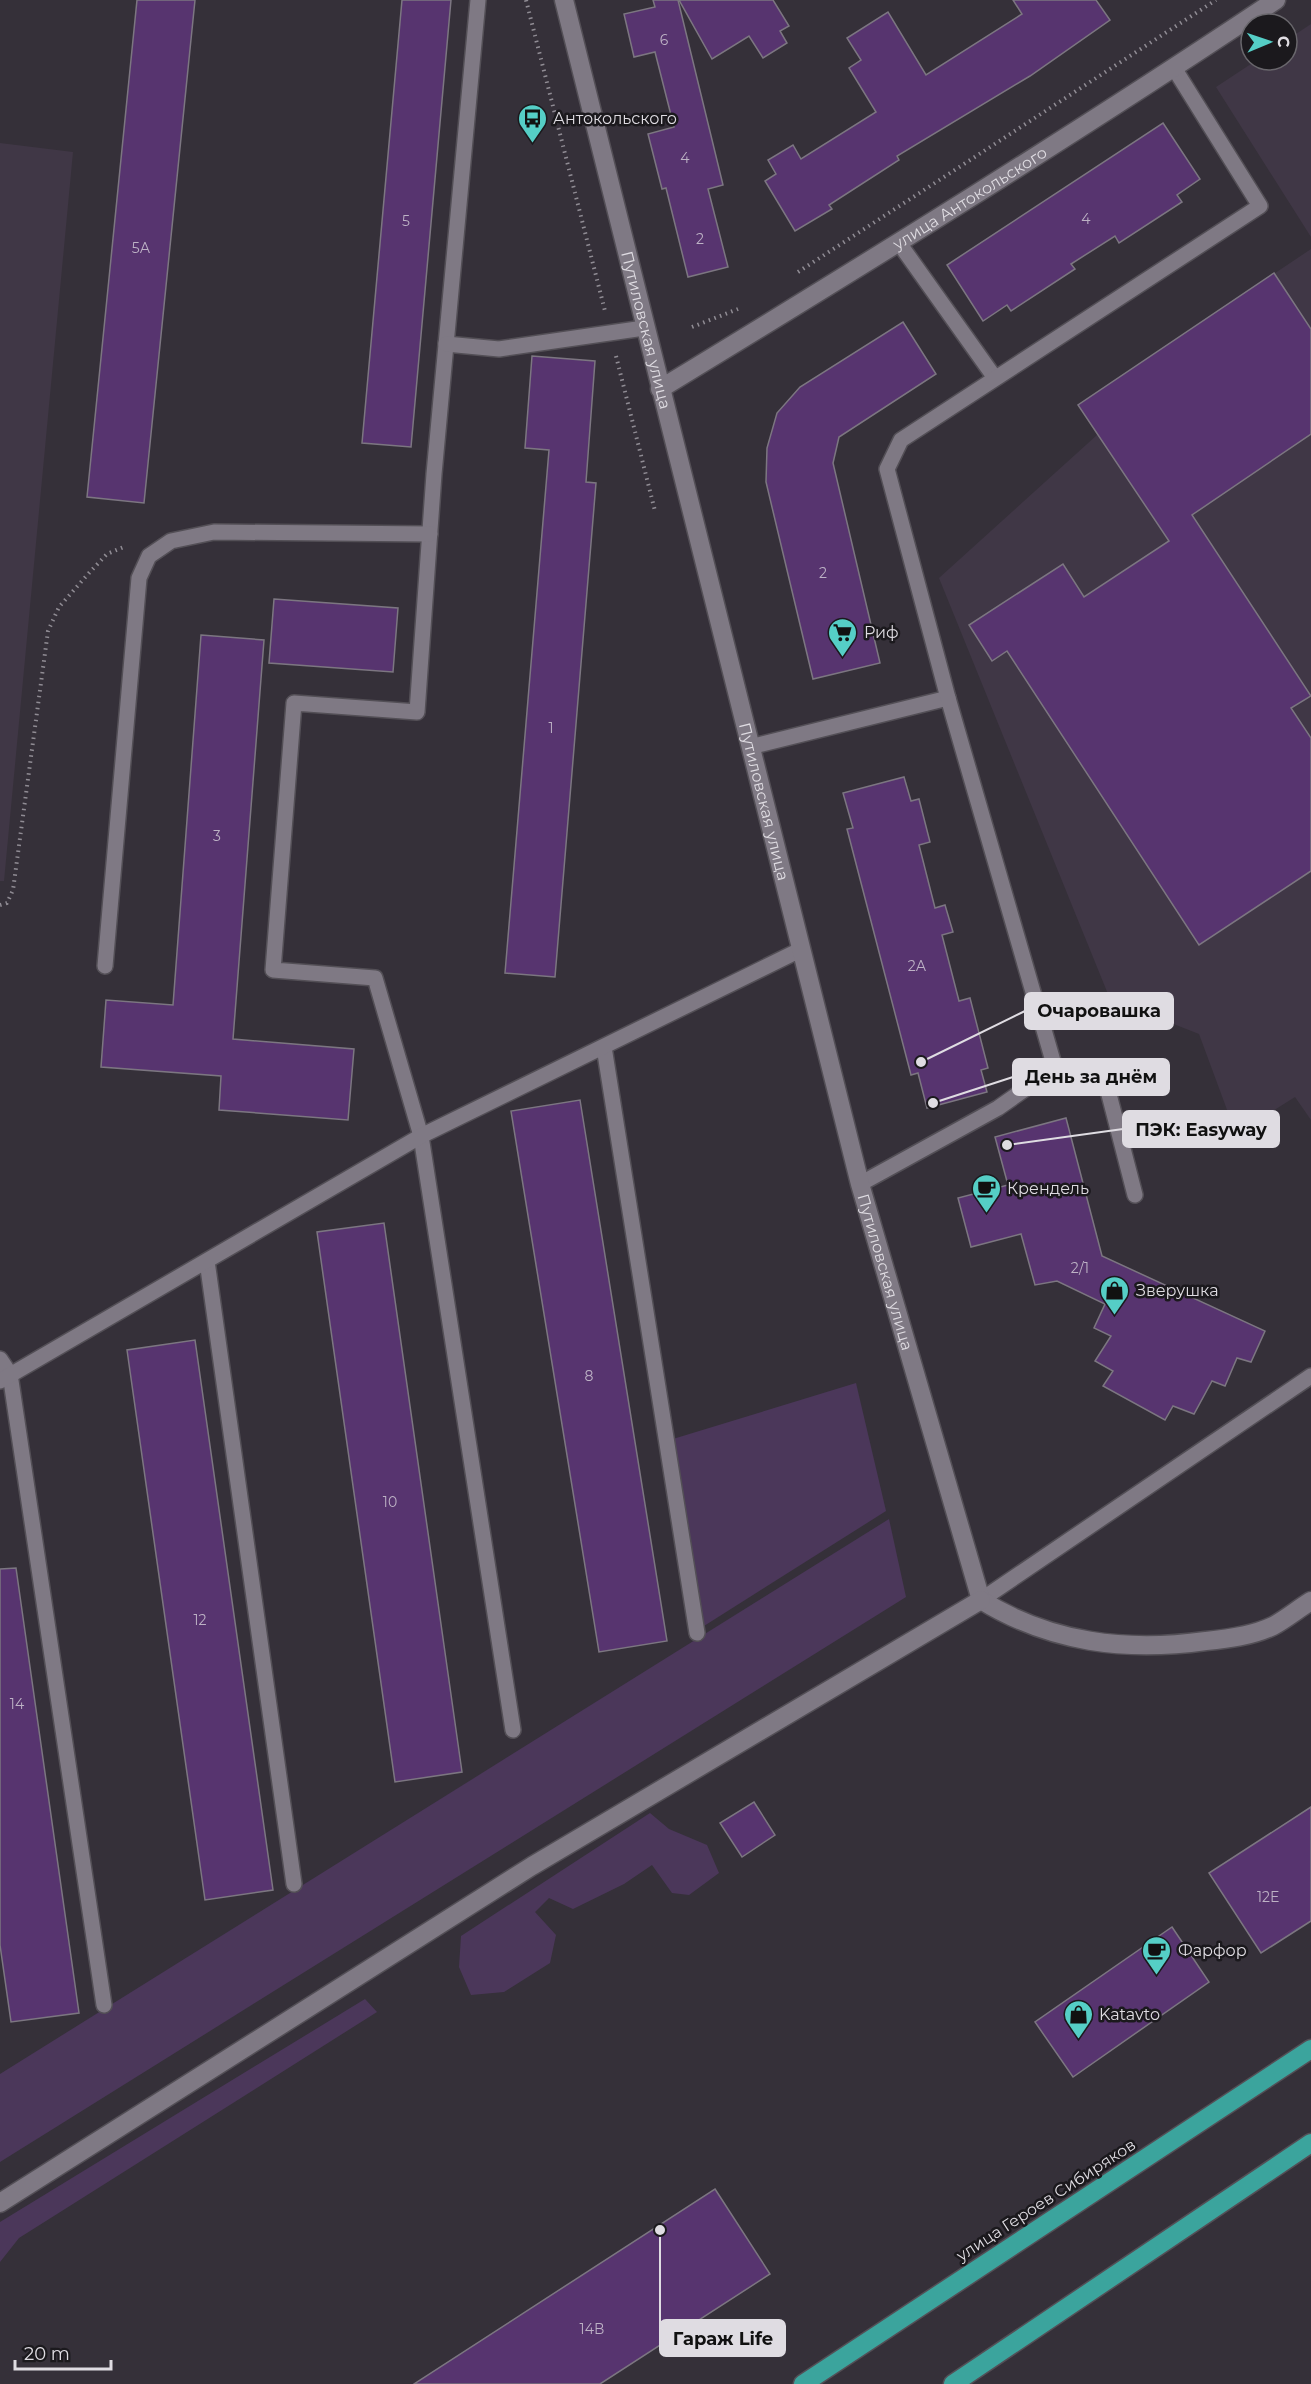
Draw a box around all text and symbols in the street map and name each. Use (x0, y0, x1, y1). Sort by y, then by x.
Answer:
north arrow (1239, 12, 1299, 72)
house number: 6 (660, 31, 669, 49)
text: С (1274, 35, 1293, 48)
bus stop icon: Антокольского (516, 102, 548, 144)
place label: Антокольского (553, 109, 677, 128)
street label: улица Антокольского (888, 142, 1050, 254)
house number: 4 (680, 149, 690, 167)
house number: 4 (1081, 210, 1091, 228)
house number: 5 (402, 212, 410, 230)
house number: 2 (696, 230, 704, 248)
house number: 5А (132, 239, 151, 257)
street label: Путиловская улица (618, 249, 675, 411)
house number: 2 (819, 564, 827, 582)
supermarket icon: Риф (827, 616, 859, 658)
place label: Риф (864, 623, 899, 642)
house number: 1 (548, 719, 554, 737)
street label: Путиловская улица (735, 720, 793, 882)
house number: 3 (213, 827, 221, 845)
house number: 2А (908, 957, 927, 975)
callout: Очаровашка (1025, 993, 1173, 1029)
text: Очаровашка (1037, 1000, 1161, 1022)
callout: День за днём (1013, 1059, 1169, 1095)
text: День за днём (1025, 1066, 1157, 1088)
callout: ПЭК: Easyway (1123, 1111, 1279, 1147)
text: ПЭК: Easyway (1135, 1119, 1267, 1141)
cafe icon: Крендель (970, 1172, 1002, 1214)
place label: Крендель (1007, 1179, 1089, 1198)
street label: Путиловская улица (854, 1191, 917, 1352)
house number: 2/1 (1071, 1259, 1089, 1277)
shop icon: Зверушка (1099, 1274, 1131, 1316)
place label: Зверушка (1136, 1281, 1219, 1300)
house number: 8 (585, 1367, 594, 1385)
house number: 10 (383, 1493, 397, 1511)
house number: 12 (193, 1611, 207, 1629)
house number: 14 (10, 1695, 25, 1713)
house number: 12Е (1257, 1888, 1279, 1906)
cafe icon: Фарфор (1141, 1934, 1173, 1976)
place label: Фарфор (1178, 1941, 1247, 1960)
shop icon: Katavto (1062, 1998, 1094, 2040)
place label: Katavto (1099, 2005, 1160, 2024)
street label: улица Героев Сибиряков (952, 2135, 1139, 2266)
house number: 14В (580, 2320, 604, 2338)
callout: Гараж Life (660, 2320, 785, 2356)
text: Гараж Life (673, 2328, 773, 2350)
scale bar (15, 2333, 111, 2371)
text: 20 m (24, 2343, 70, 2365)

